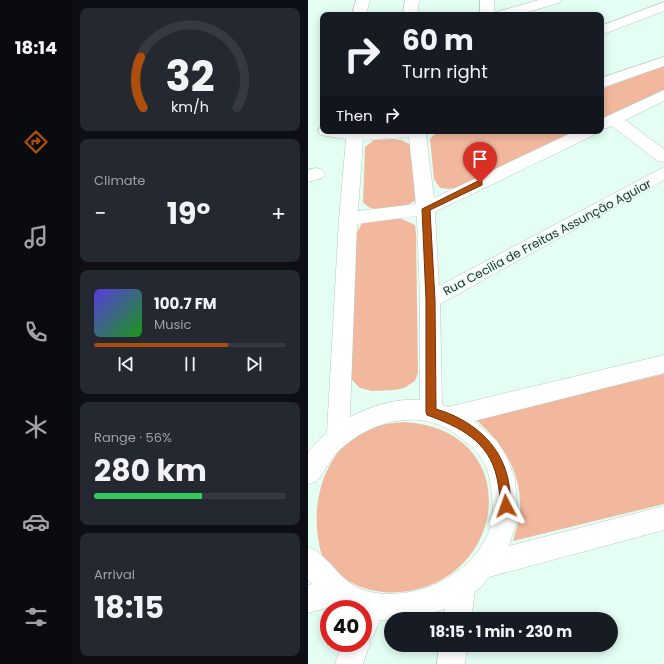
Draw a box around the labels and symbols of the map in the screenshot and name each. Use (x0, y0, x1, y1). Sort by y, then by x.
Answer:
pin (463, 142, 497, 183)
street label: Rua Cecília de Freitas Assunção Aguiar (440, 174, 655, 299)
position arrow (485, 485, 527, 527)
speed limit sign: 40 (320, 600, 372, 652)

